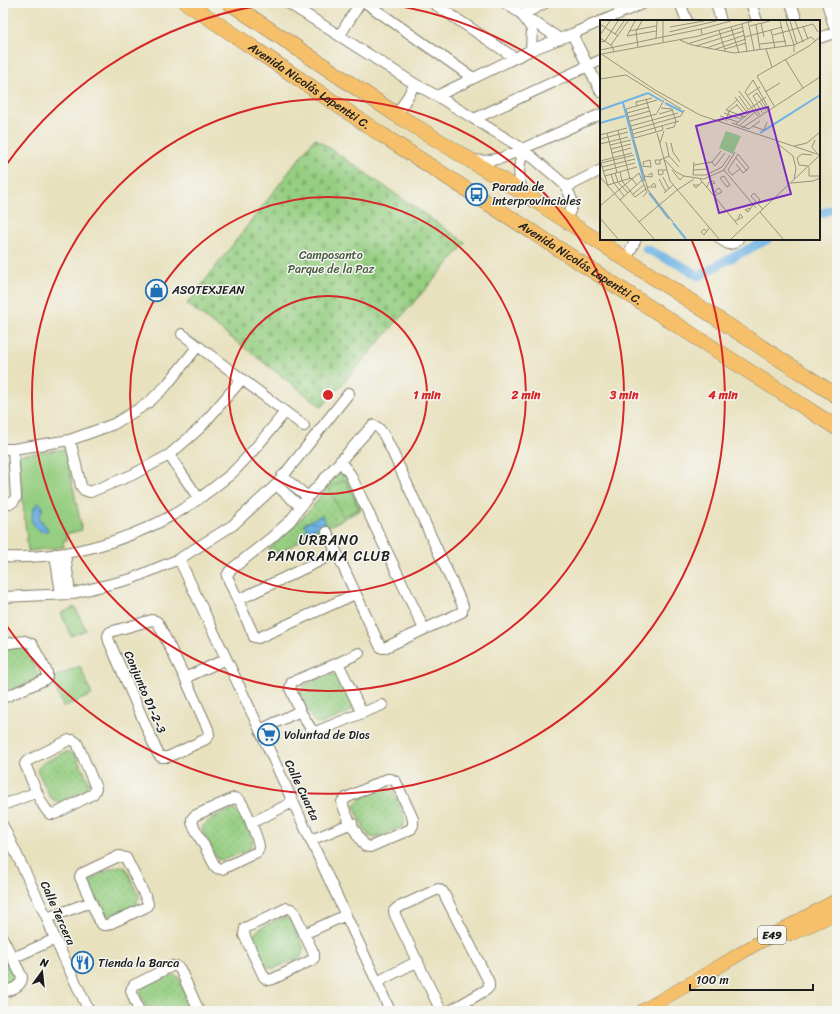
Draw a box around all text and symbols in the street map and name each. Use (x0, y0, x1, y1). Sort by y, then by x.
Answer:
inset map (600, 20, 820, 240)
street label: Avenida Nicolás Lapentti C. (243, 36, 375, 135)
place label: Parada de interprovinciales (492, 176, 582, 212)
bus stop icon: Parada de interprovinciales (464, 181, 490, 207)
street label: Avenida Nicolás Lapentti C. (513, 214, 647, 311)
park label: Camposanto Parque de la Paz (288, 244, 375, 280)
shop icon: ASOTEXJEAN (143, 277, 169, 303)
place label: ASOTEXJEAN (171, 279, 245, 301)
text: 1 min (413, 384, 441, 406)
text: 2 min (510, 384, 541, 406)
text: 3 min (609, 384, 639, 406)
text: 4 min (707, 384, 738, 406)
centre of rings (321, 388, 335, 402)
district label: URBANO PANORAMA CLUB (267, 528, 391, 569)
street label: Conjunto D1-2-3 (118, 647, 173, 737)
supermarket icon: Voluntad de Dios (256, 722, 282, 748)
place label: Voluntad de Dios (284, 724, 370, 746)
street label: Calle Cuarta (278, 756, 326, 825)
street label: Calle Tercera (34, 877, 82, 950)
road number: E49 (758, 926, 786, 944)
restaurant icon: Tienda la Barca (70, 950, 96, 976)
north arrow (22, 952, 62, 992)
text: N (37, 952, 51, 973)
place label: Tienda la Barca (98, 952, 179, 974)
scale bar (690, 966, 813, 992)
text: 100 m (696, 969, 729, 991)

